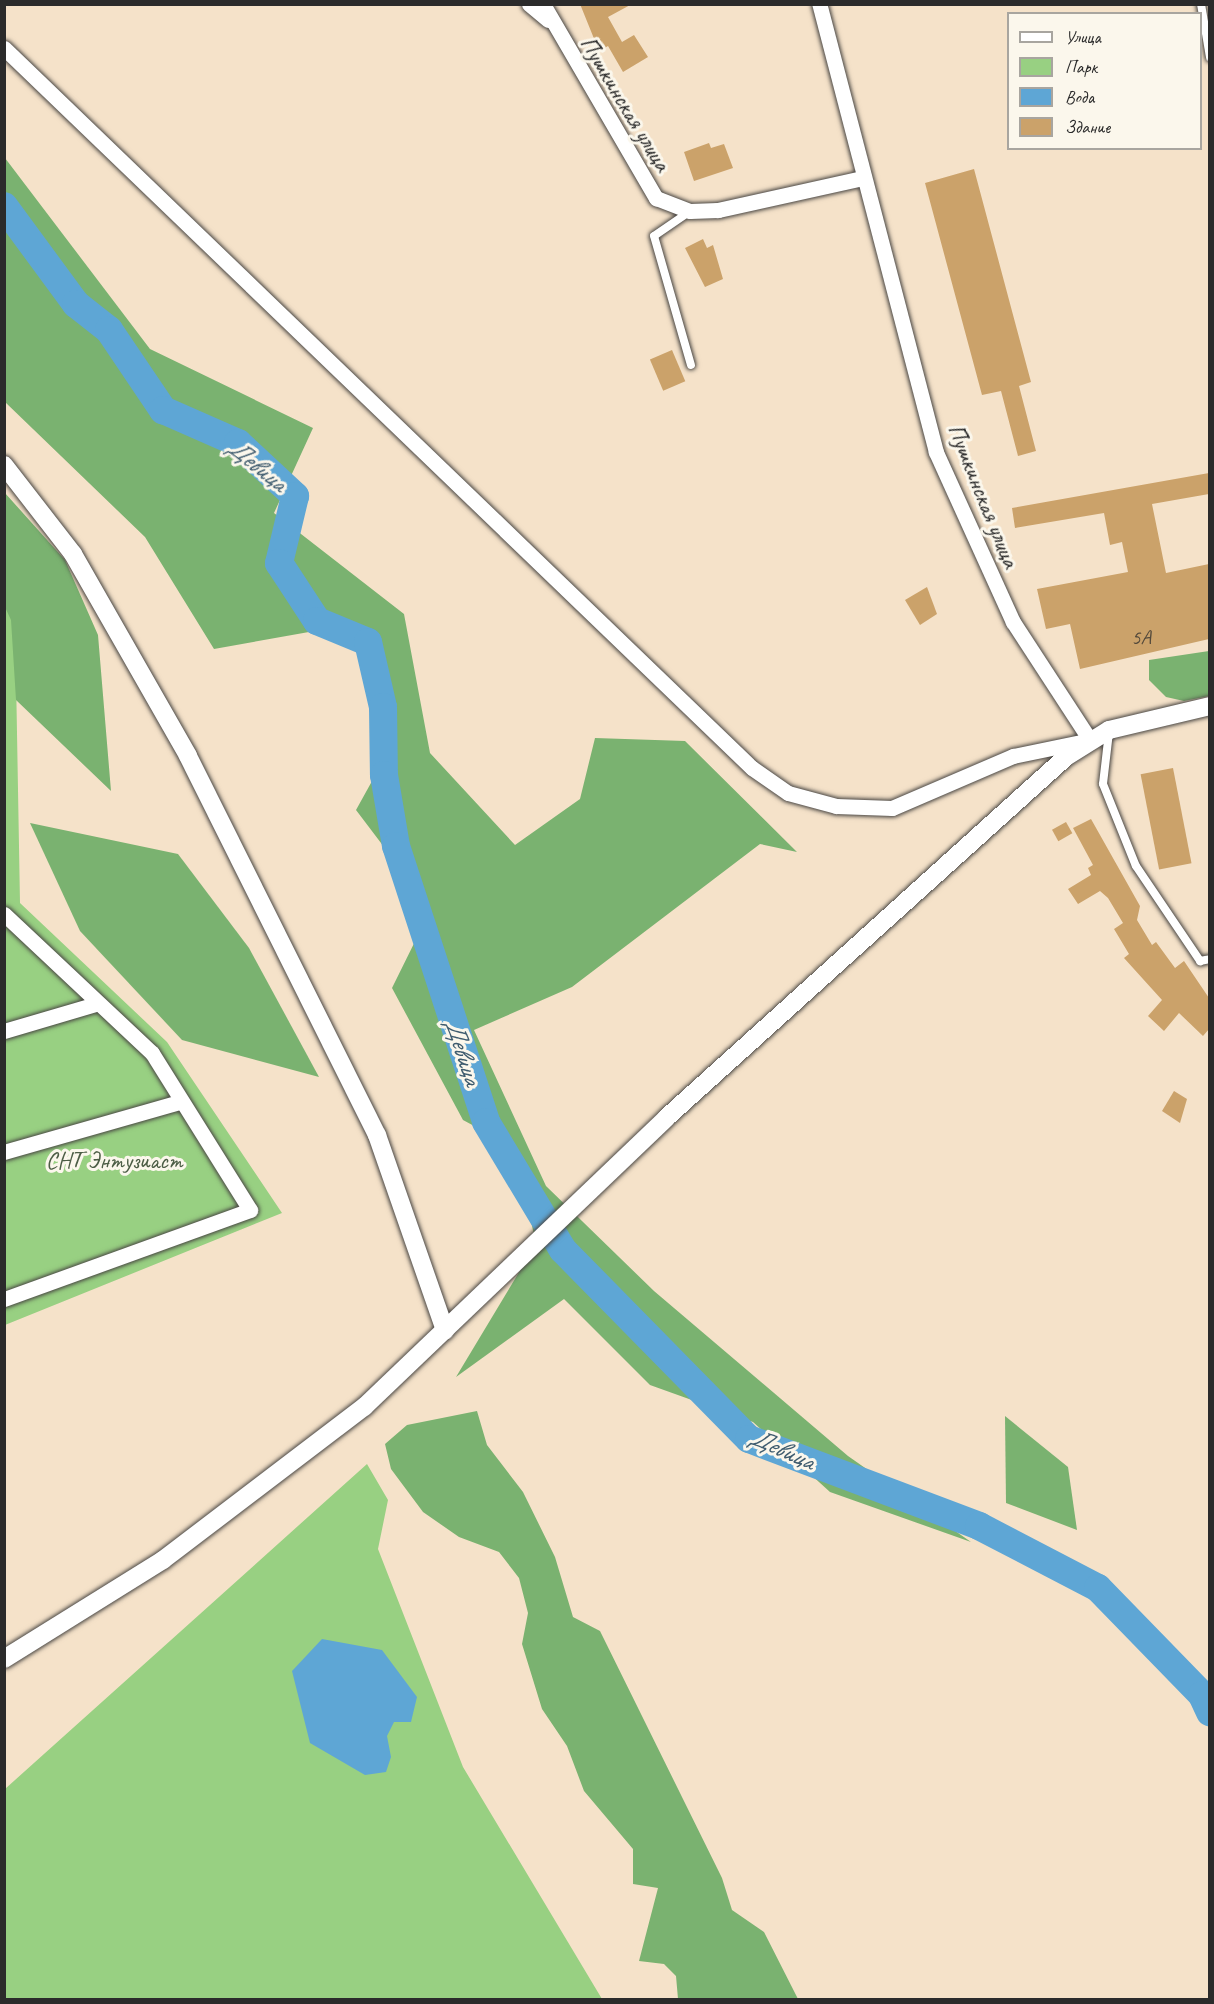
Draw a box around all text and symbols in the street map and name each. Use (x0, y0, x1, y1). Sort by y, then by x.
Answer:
legend (1007, 12, 1202, 150)
text: Улица (1065, 26, 1101, 48)
street label: Пушкинская улица (573, 31, 677, 177)
text: Парк (1065, 56, 1097, 78)
text: Вода (1065, 86, 1094, 108)
text: Здание (1065, 116, 1110, 138)
street label: Пушкинская улица (941, 419, 1025, 573)
water label: Девица (221, 432, 293, 498)
house number: 5А (1131, 624, 1151, 650)
water label: Девица (438, 1015, 488, 1089)
park label: СНТ Энтузиаст (46, 1147, 182, 1175)
water label: Девица (745, 1421, 819, 1477)

